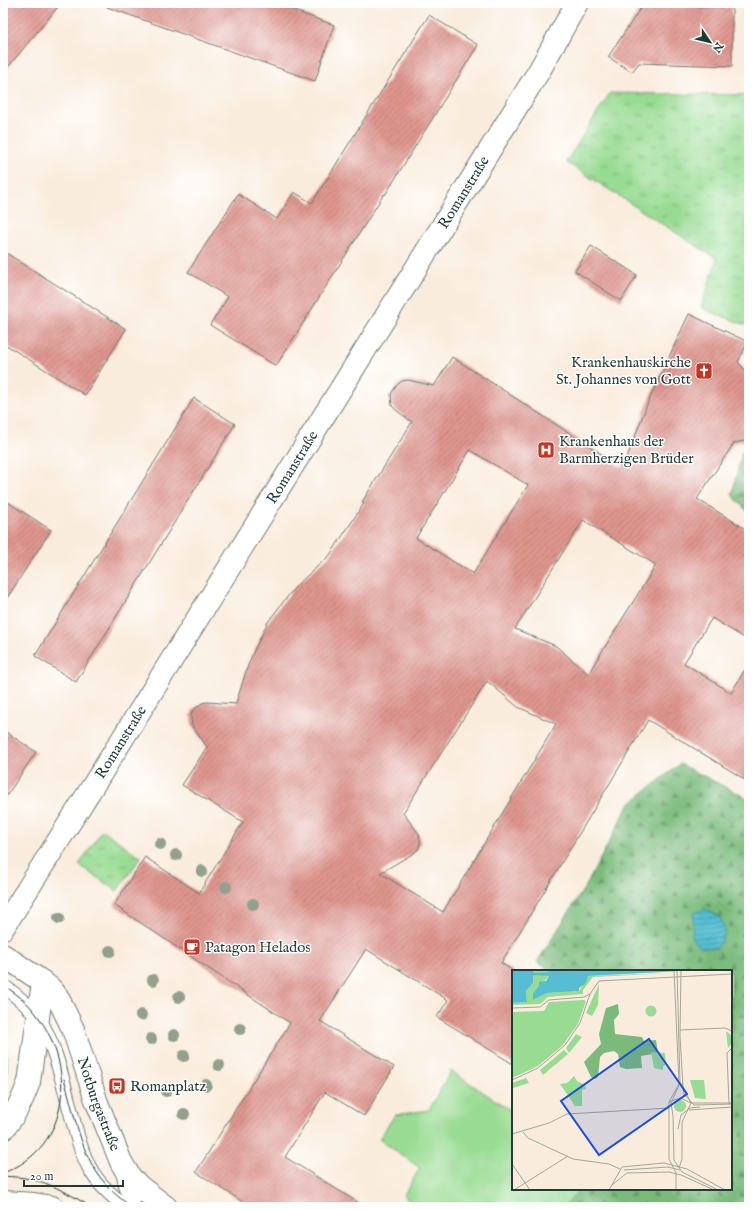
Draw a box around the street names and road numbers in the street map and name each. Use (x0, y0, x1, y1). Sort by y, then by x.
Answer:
street label: Romanstraße (434, 152, 493, 232)
street label: Romanstraße (262, 427, 322, 507)
street label: Romanstraße (91, 702, 150, 782)
street label: Notburgastraße (73, 1054, 125, 1154)

